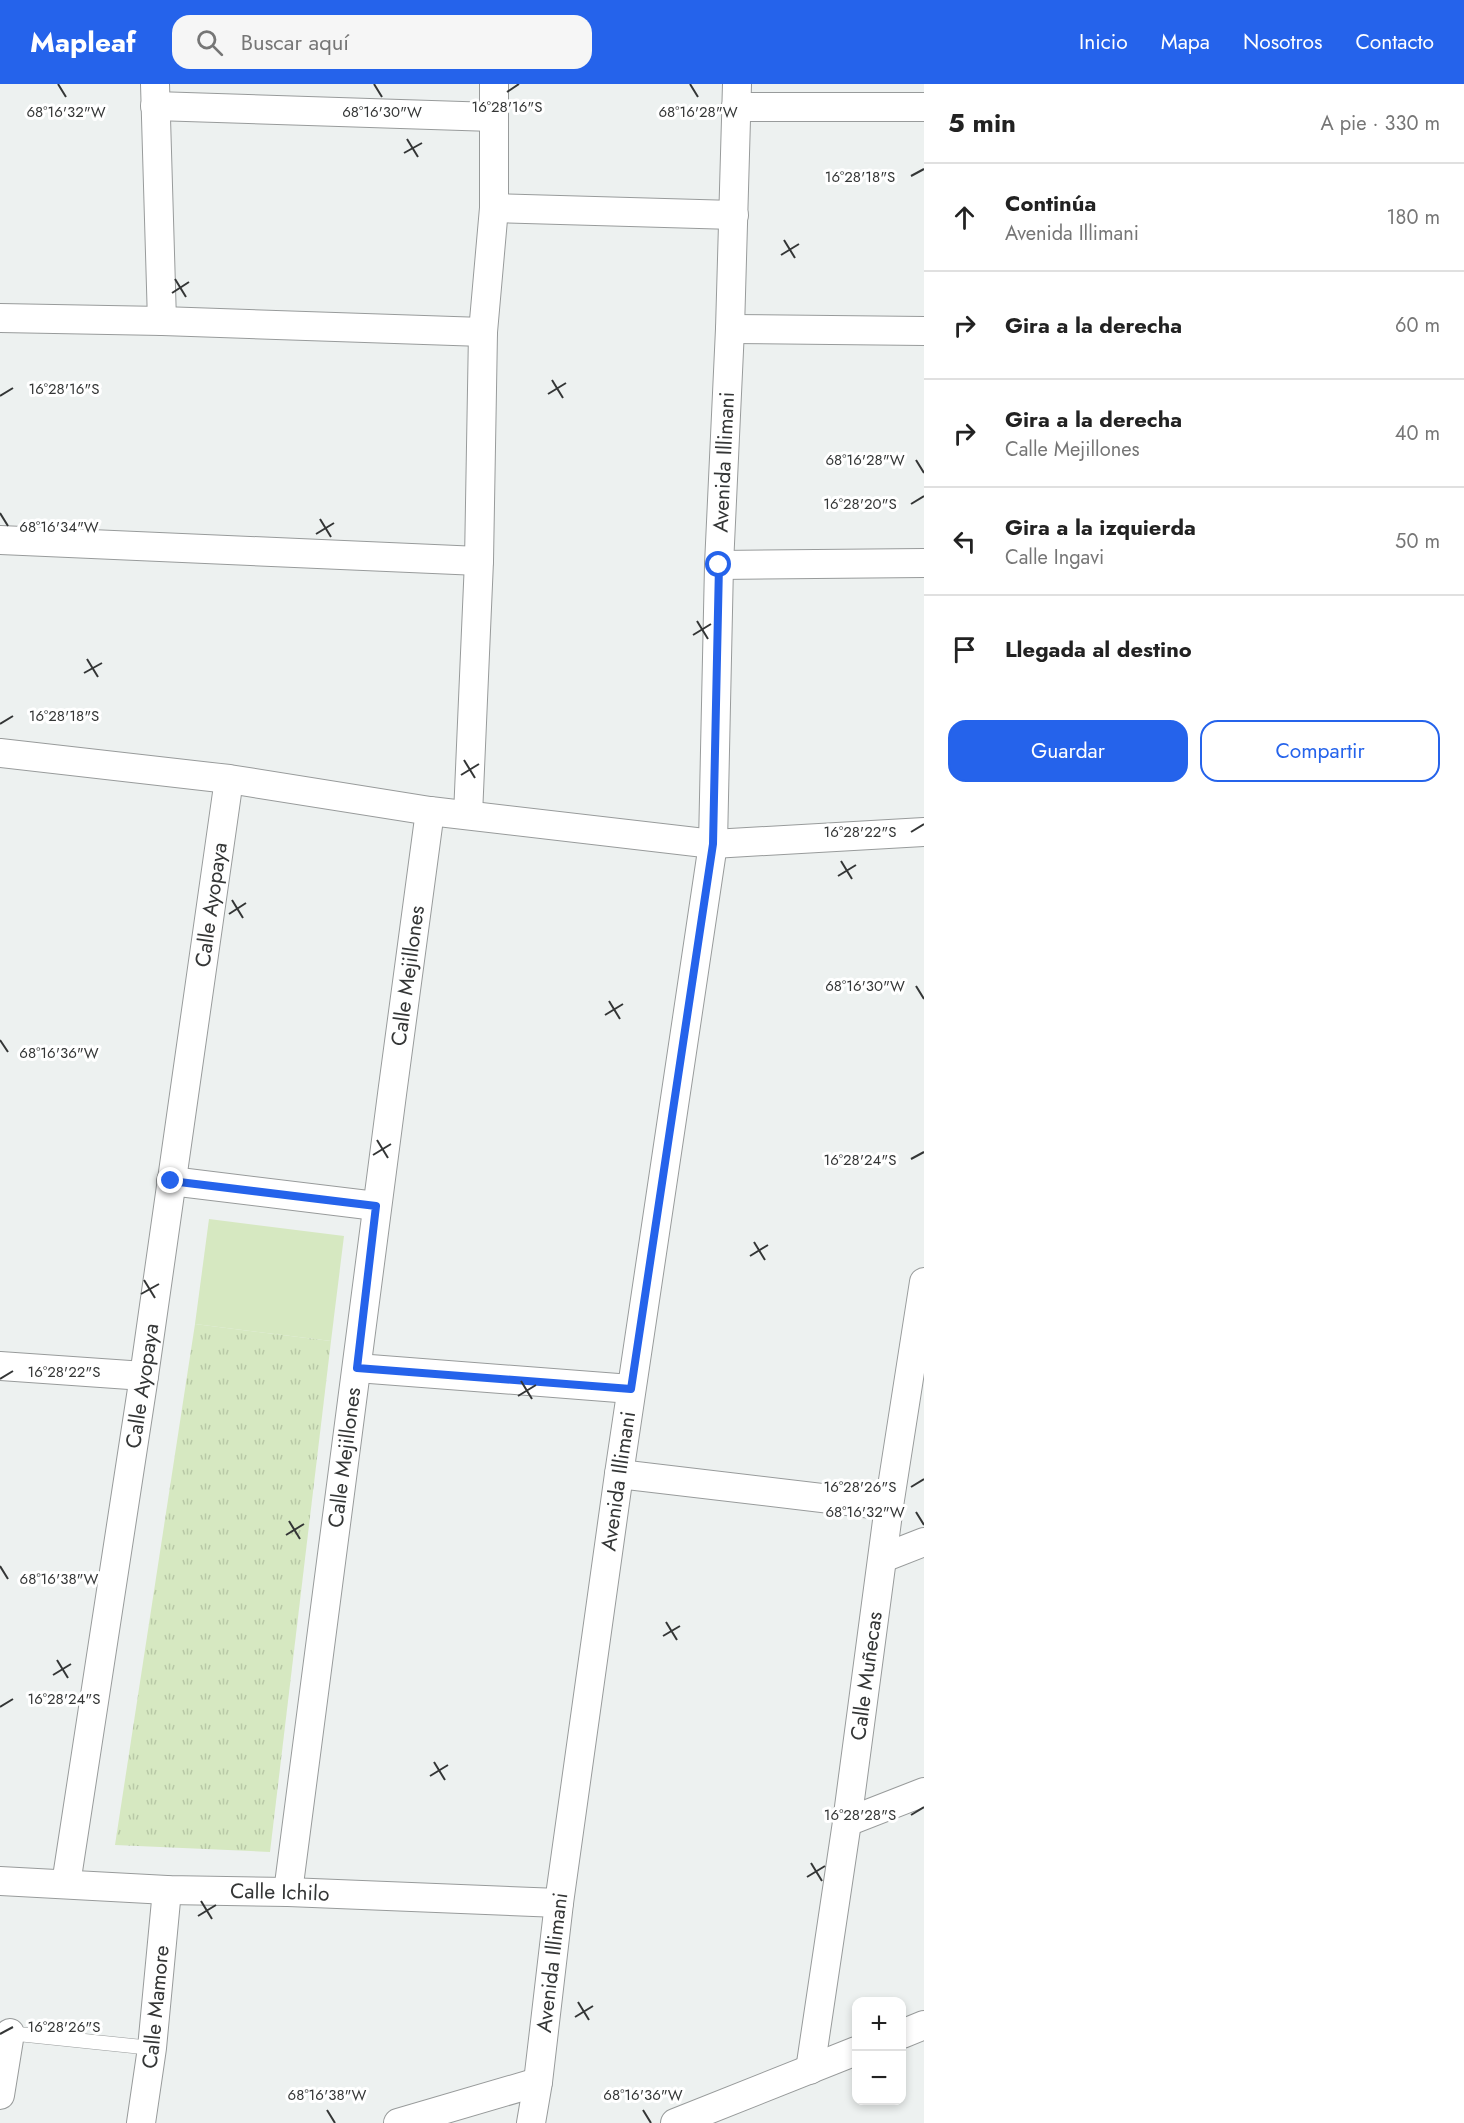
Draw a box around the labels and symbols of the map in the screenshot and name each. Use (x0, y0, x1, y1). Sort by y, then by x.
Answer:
text: 16°28'16"S (471, 96, 543, 118)
text: 68°16'32"W (26, 101, 106, 123)
text: 68°16'30"W (342, 101, 422, 123)
text: 68°16'28"W (658, 101, 738, 123)
text: 16°28'18"S (825, 166, 895, 188)
text: 16°28'16"S (28, 378, 100, 400)
street label: Avenida Illimani (706, 391, 742, 533)
text: 68°16'28"W (825, 449, 905, 471)
text: 16°28'20"S (823, 493, 897, 515)
text: 68°16'34"W (19, 516, 99, 538)
route start (705, 551, 731, 577)
text: 16°28'18"S (29, 705, 99, 727)
text: 16°28'22"S (824, 821, 896, 843)
street label: Calle Ayopaya (187, 840, 235, 969)
street label: Calle Mejillones (384, 904, 432, 1048)
text: 68°16'30"W (825, 975, 905, 997)
text: 68°16'36"W (19, 1042, 99, 1064)
text: 16°28'24"S (823, 1149, 897, 1171)
route end (157, 1167, 183, 1193)
street label: Calle Ayopaya (118, 1321, 166, 1450)
text: 16°28'22"S (28, 1361, 100, 1383)
street label: Calle Mejillones (320, 1386, 368, 1530)
street label: Avenida Illimani (593, 1409, 643, 1553)
text: 16°28'26"S (824, 1476, 896, 1498)
text: 68°16'32"W (825, 1501, 905, 1523)
text: 68°16'38"W (20, 1568, 99, 1590)
street label: Calle Muñecas (843, 1610, 890, 1742)
text: 16°28'24"S (27, 1688, 101, 1710)
text: 16°28'28"S (824, 1804, 896, 1826)
street label: Calle Ichilo (230, 1876, 330, 1909)
street label: Avenida Illimani (529, 1890, 575, 2034)
street label: Calle Mamore (134, 1944, 177, 2071)
text: 16°28'26"S (28, 2016, 100, 2038)
text: 68°16'38"W (288, 2084, 367, 2106)
text: 68°16'36"W (603, 2084, 683, 2106)

